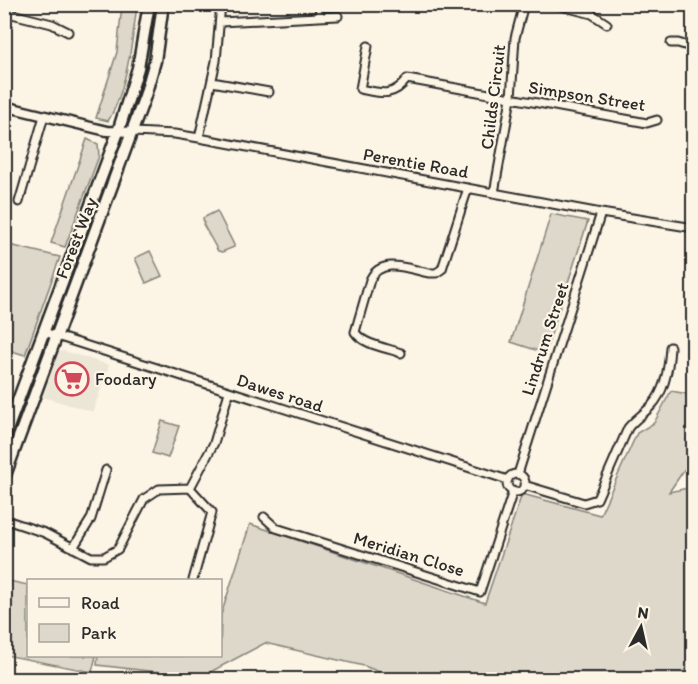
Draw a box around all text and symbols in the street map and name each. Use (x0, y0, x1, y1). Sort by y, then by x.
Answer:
street label: Childs Circuit (476, 43, 510, 151)
street label: Simpson Street (527, 76, 647, 116)
street label: Perentie Road (361, 143, 471, 183)
street label: Forest Way (50, 194, 102, 282)
street label: Lindrum Street (516, 279, 574, 398)
supermarket icon: Foodary (54, 361, 90, 397)
place label: Foodary (95, 368, 157, 390)
street label: Dawes road (234, 369, 326, 417)
street label: Meridian Close (351, 527, 467, 581)
legend (27, 579, 222, 657)
text: Road (81, 592, 120, 614)
north arrow (611, 597, 671, 657)
text: N (636, 602, 650, 623)
text: Park (81, 622, 116, 644)

